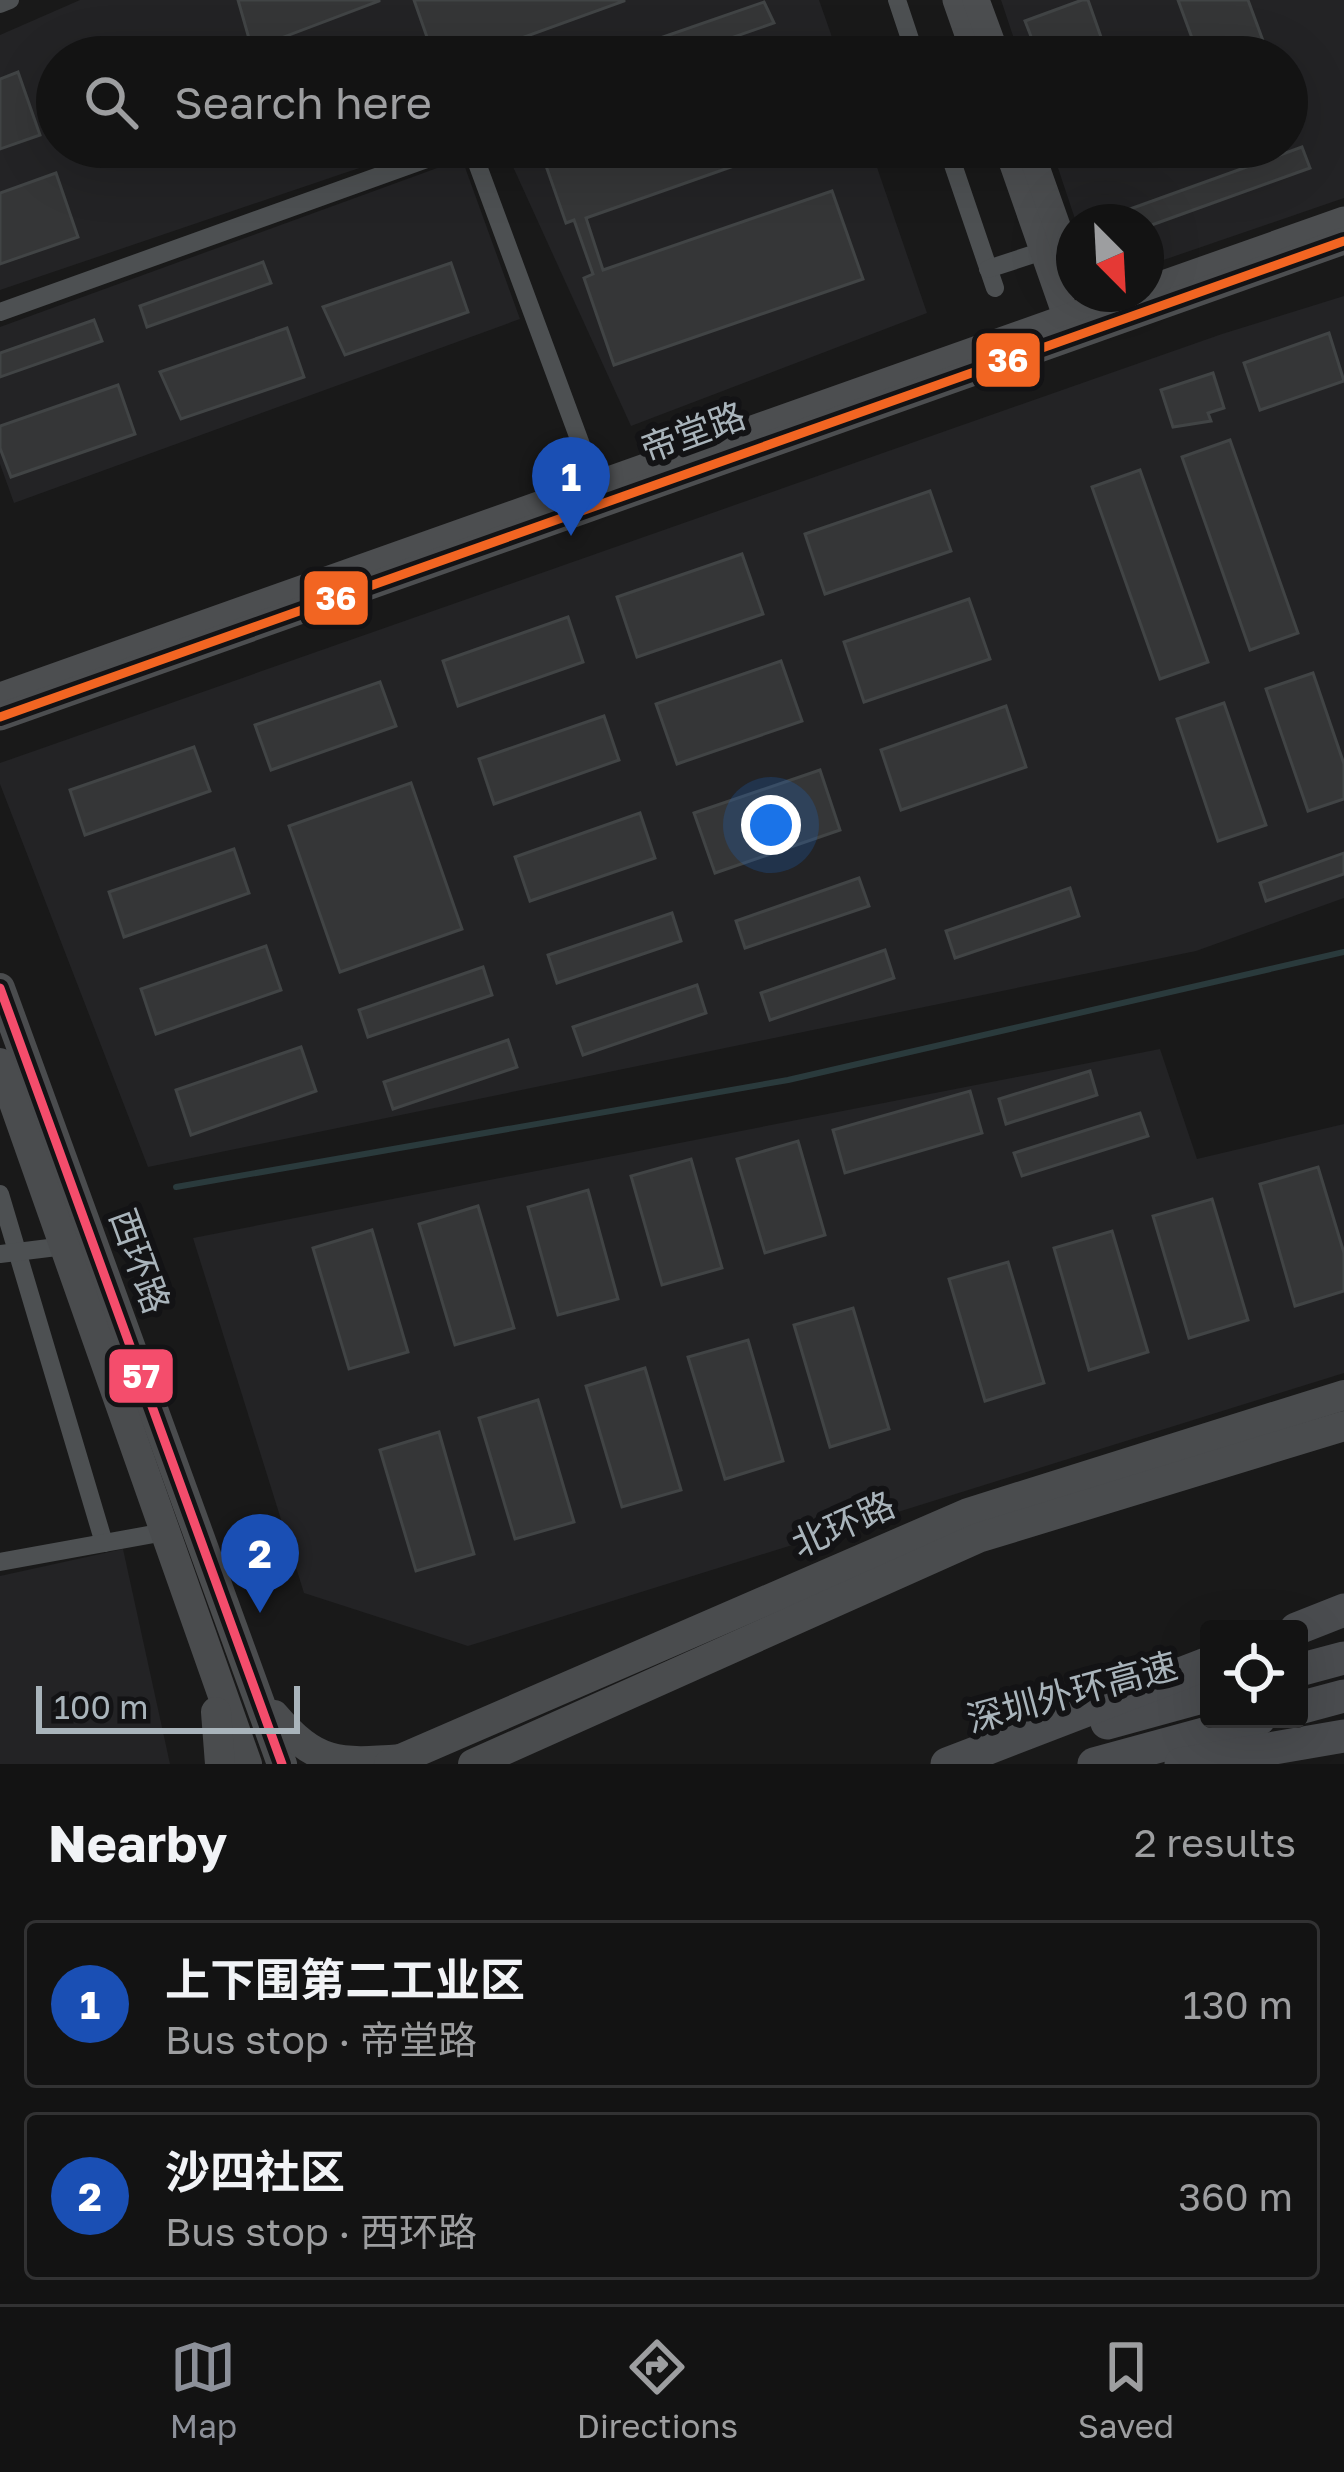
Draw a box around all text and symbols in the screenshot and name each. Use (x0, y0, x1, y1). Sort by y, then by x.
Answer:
search box (36, 36, 1308, 168)
icon: search (78, 69, 144, 135)
text: Search here (174, 75, 432, 129)
north arrow (1056, 204, 1164, 312)
line badge: 36 (974, 331, 1042, 389)
text: 36 (987, 340, 1029, 379)
street label: 帝堂路 (635, 393, 751, 470)
pin: 1 (532, 437, 610, 536)
line badge: 36 (302, 569, 370, 627)
text: 36 (315, 578, 357, 617)
your location (741, 795, 801, 855)
street label: 西环路 (102, 1203, 179, 1319)
line badge: 57 (107, 1347, 175, 1405)
text: 57 (122, 1356, 160, 1395)
street label: 北环路 (785, 1482, 901, 1565)
pin: 2 (221, 1514, 299, 1613)
map controls (1200, 1620, 1308, 1728)
button: locate (1200, 1620, 1308, 1728)
street label: 深圳外环高速 (962, 1643, 1182, 1740)
scale bar (36, 1680, 300, 1733)
text: 100 m (54, 1687, 148, 1726)
text: Nearby (48, 1812, 227, 1873)
text: 2 results (1134, 1819, 1296, 1866)
text: 上下围第二工业区 (165, 1952, 525, 2006)
text: 1 (80, 1981, 100, 2028)
text: 130 m (1183, 1981, 1293, 2028)
text: Bus stop · 帝堂路 (165, 2016, 477, 2063)
text: 沙四社区 (165, 2144, 345, 2198)
text: 2 (78, 2173, 102, 2220)
text: 360 m (1178, 2173, 1293, 2220)
text: Bus stop · 西环路 (165, 2208, 477, 2255)
tab: Map (170, 2334, 237, 2445)
tab: Directions (577, 2334, 738, 2445)
tab: Saved (1078, 2334, 1174, 2445)

